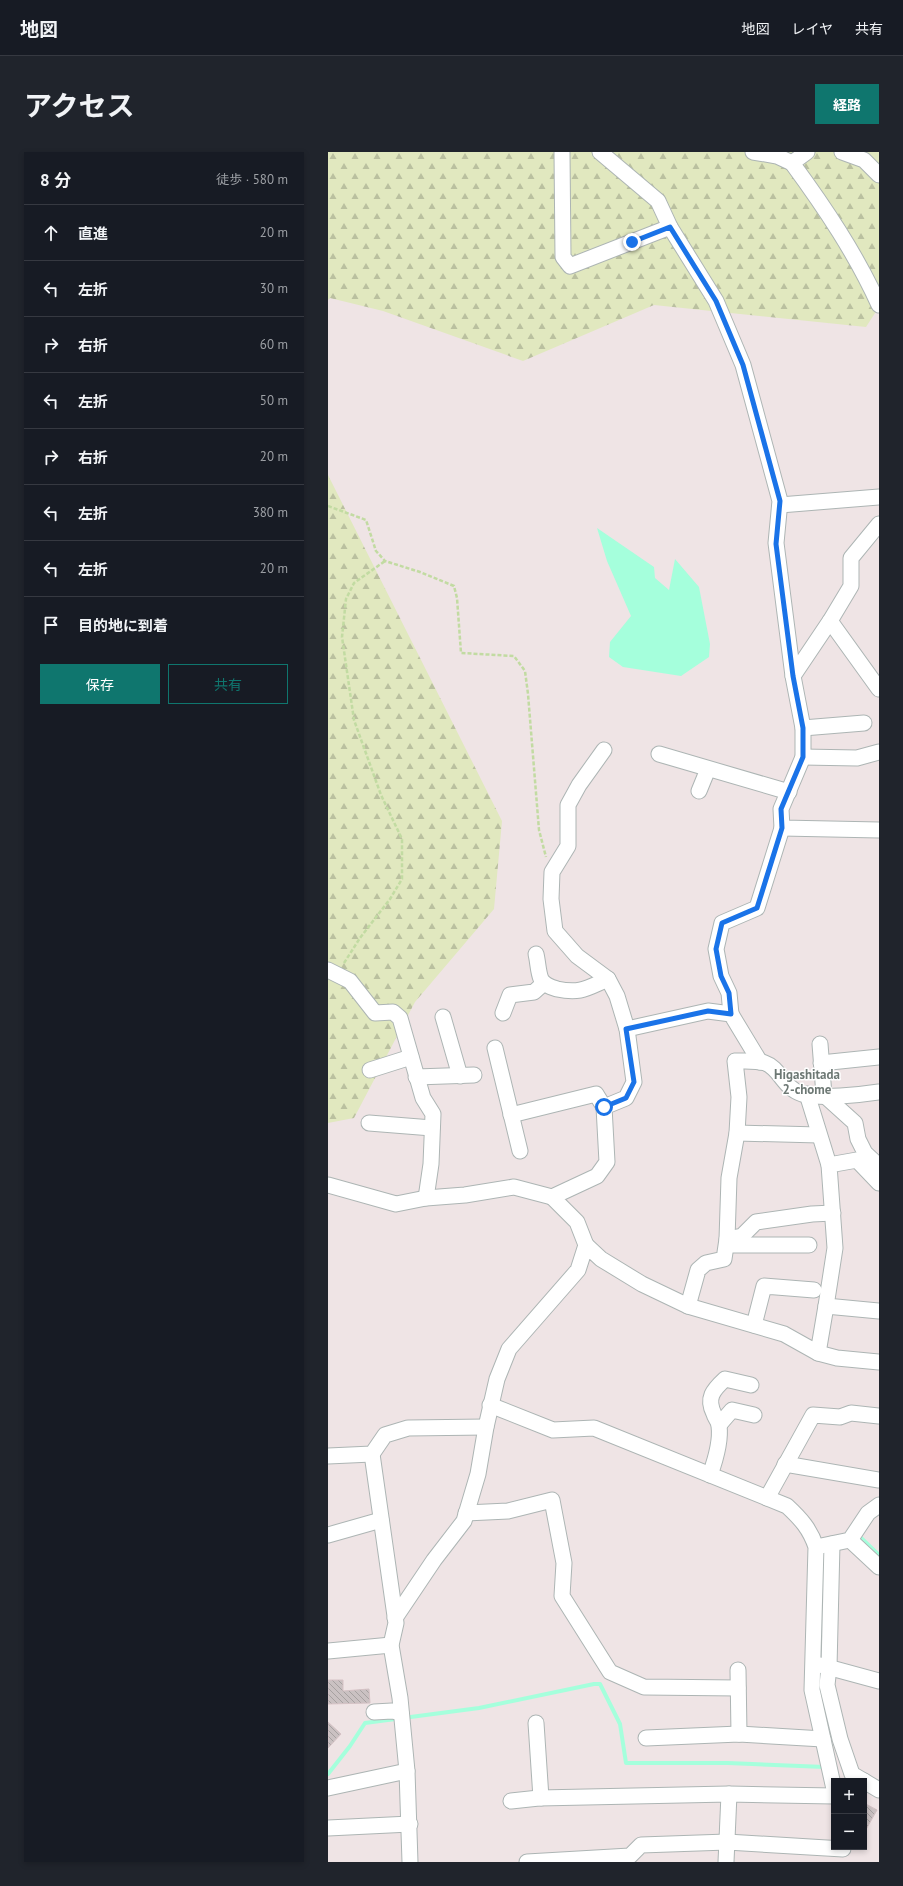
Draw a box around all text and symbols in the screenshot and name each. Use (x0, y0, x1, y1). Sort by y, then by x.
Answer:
text: 地図 (20, 17, 58, 41)
text: 地図 (741, 20, 769, 38)
text: レイヤ (791, 20, 833, 38)
text: 共有 (855, 20, 883, 38)
button: 経路 (815, 84, 879, 124)
text: アクセス (24, 87, 135, 124)
text: 8 分 (40, 169, 71, 191)
text: 徒歩 · 580 m (216, 171, 288, 188)
icon: ahead (40, 222, 62, 244)
text: 直進 (78, 224, 108, 243)
text: 20 m (260, 224, 288, 241)
route end (623, 233, 641, 251)
icon: left (40, 278, 62, 300)
text: 左折 (78, 280, 108, 299)
text: 30 m (260, 280, 288, 297)
icon: right (40, 334, 62, 356)
text: 右折 (78, 336, 108, 355)
text: 60 m (260, 336, 288, 353)
icon: left (40, 390, 62, 412)
text: 左折 (78, 392, 108, 411)
text: 50 m (260, 392, 288, 409)
icon: right (40, 446, 62, 468)
text: 右折 (78, 448, 108, 467)
text: 20 m (260, 448, 288, 465)
icon: left (40, 502, 62, 524)
text: 左折 (78, 504, 108, 523)
text: 380 m (253, 504, 288, 521)
icon: left (40, 558, 62, 580)
text: 左折 (78, 560, 108, 579)
text: 20 m (260, 560, 288, 577)
icon: arrive (40, 614, 62, 636)
text: 目的地に到着 (78, 616, 168, 635)
button: 保存 (40, 664, 160, 704)
button: 共有 (168, 664, 288, 704)
district label: Higashitada 2-chome (774, 1066, 840, 1098)
route start (595, 1098, 613, 1116)
map controls (831, 1778, 867, 1850)
button: + (831, 1778, 867, 1814)
button: − (831, 1814, 867, 1850)

